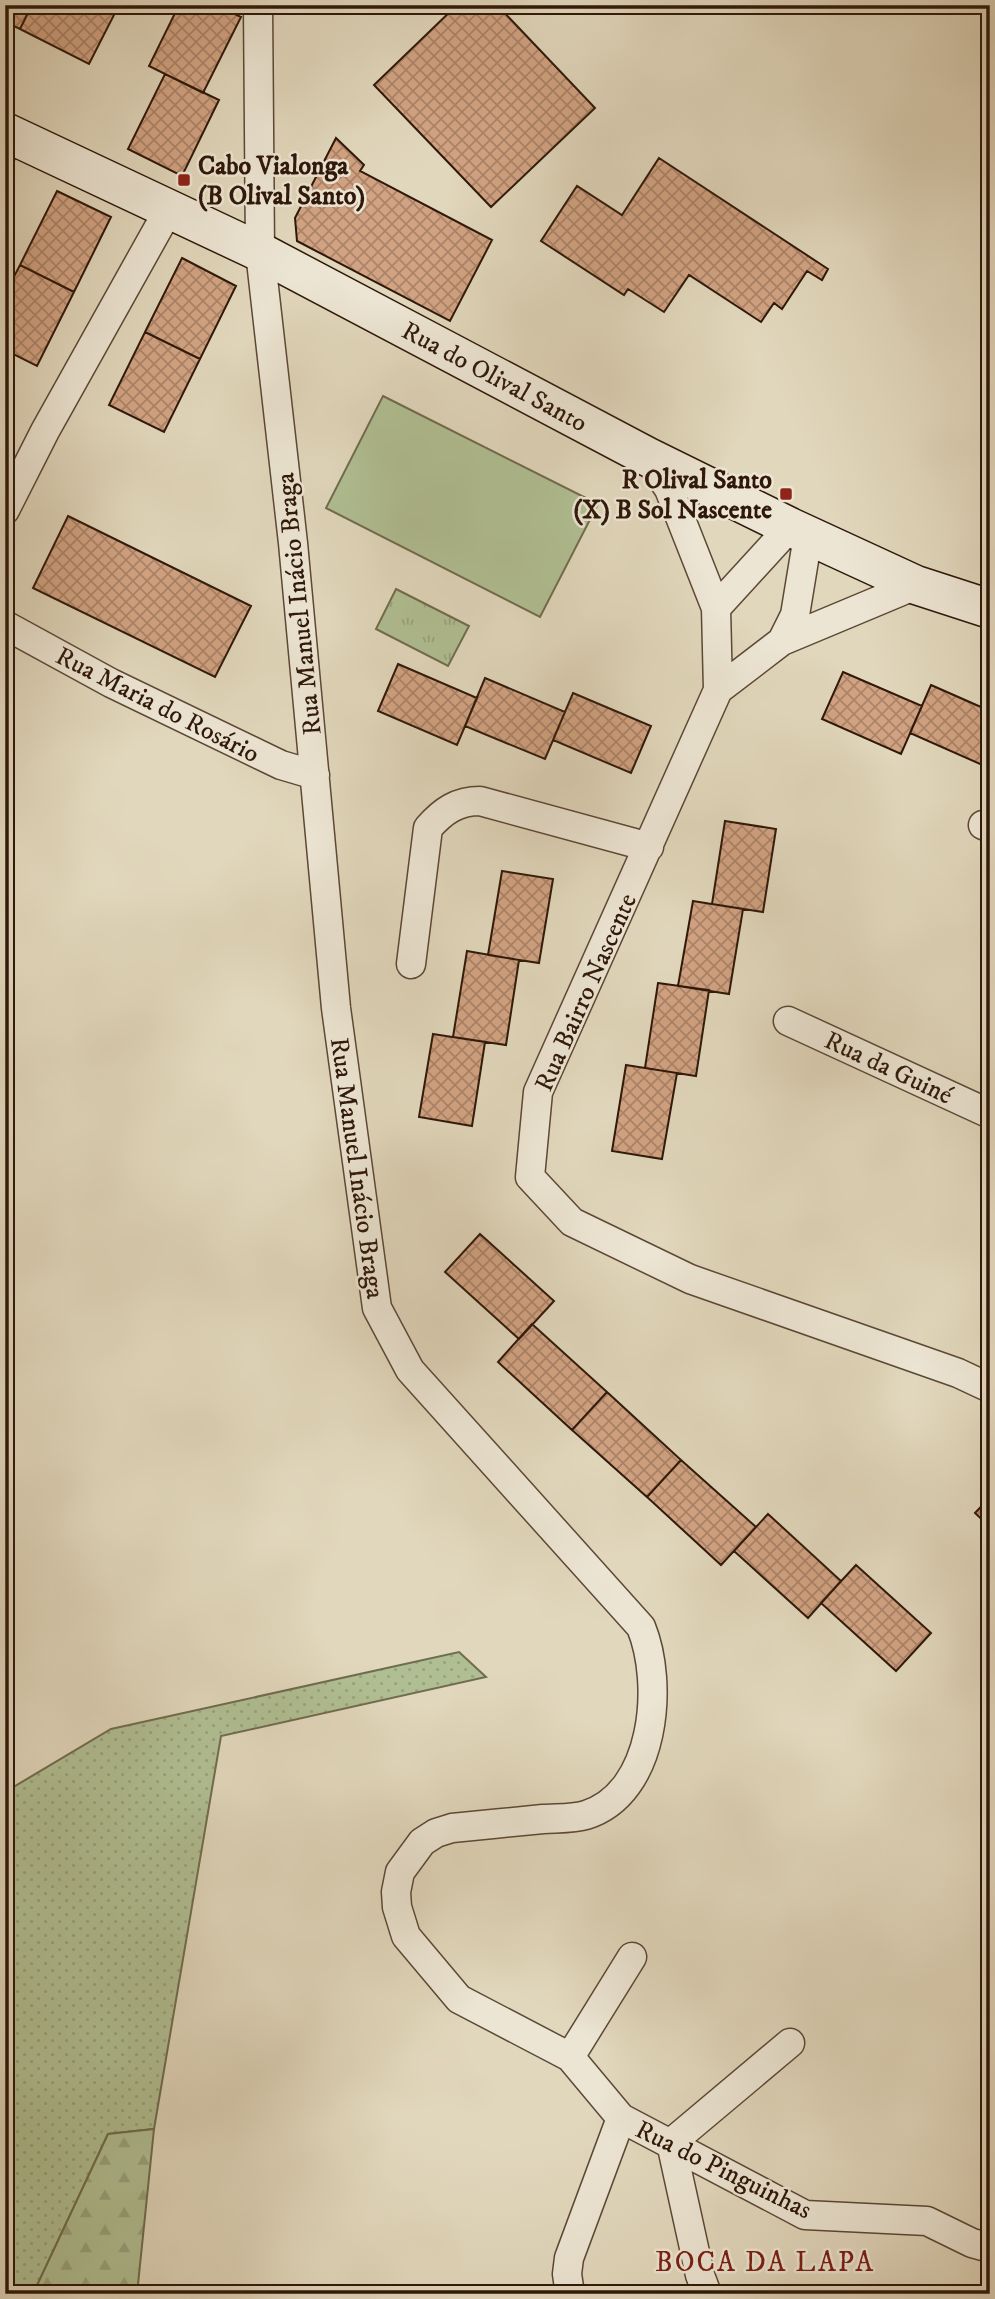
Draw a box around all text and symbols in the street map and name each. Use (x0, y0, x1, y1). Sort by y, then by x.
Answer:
place label: Cabo Vialonga (B Olival Santo) (198, 150, 365, 213)
marker: Cabo Vialonga (B Olival Santo) (176, 172, 192, 188)
street label: Rua do Olival Santo (396, 315, 593, 440)
place label: R Olival Santo (X) B Sol Nascente (574, 464, 772, 527)
street label: Rua Manuel Inácio Braga (269, 471, 330, 737)
marker: R Olival Santo (X) B Sol Nascente (778, 486, 794, 502)
street label: Rua Maria do Rosário (50, 640, 265, 771)
street label: Rua Bairro Nascente (528, 889, 645, 1097)
street label: Rua da Guiné (819, 1024, 958, 1113)
street label: Rua Manuel Inácio Braga (322, 1035, 391, 1301)
street label: Rua do Pinguinhas (630, 2113, 817, 2227)
district label: BOCA DA LAPA (655, 2245, 875, 2280)

